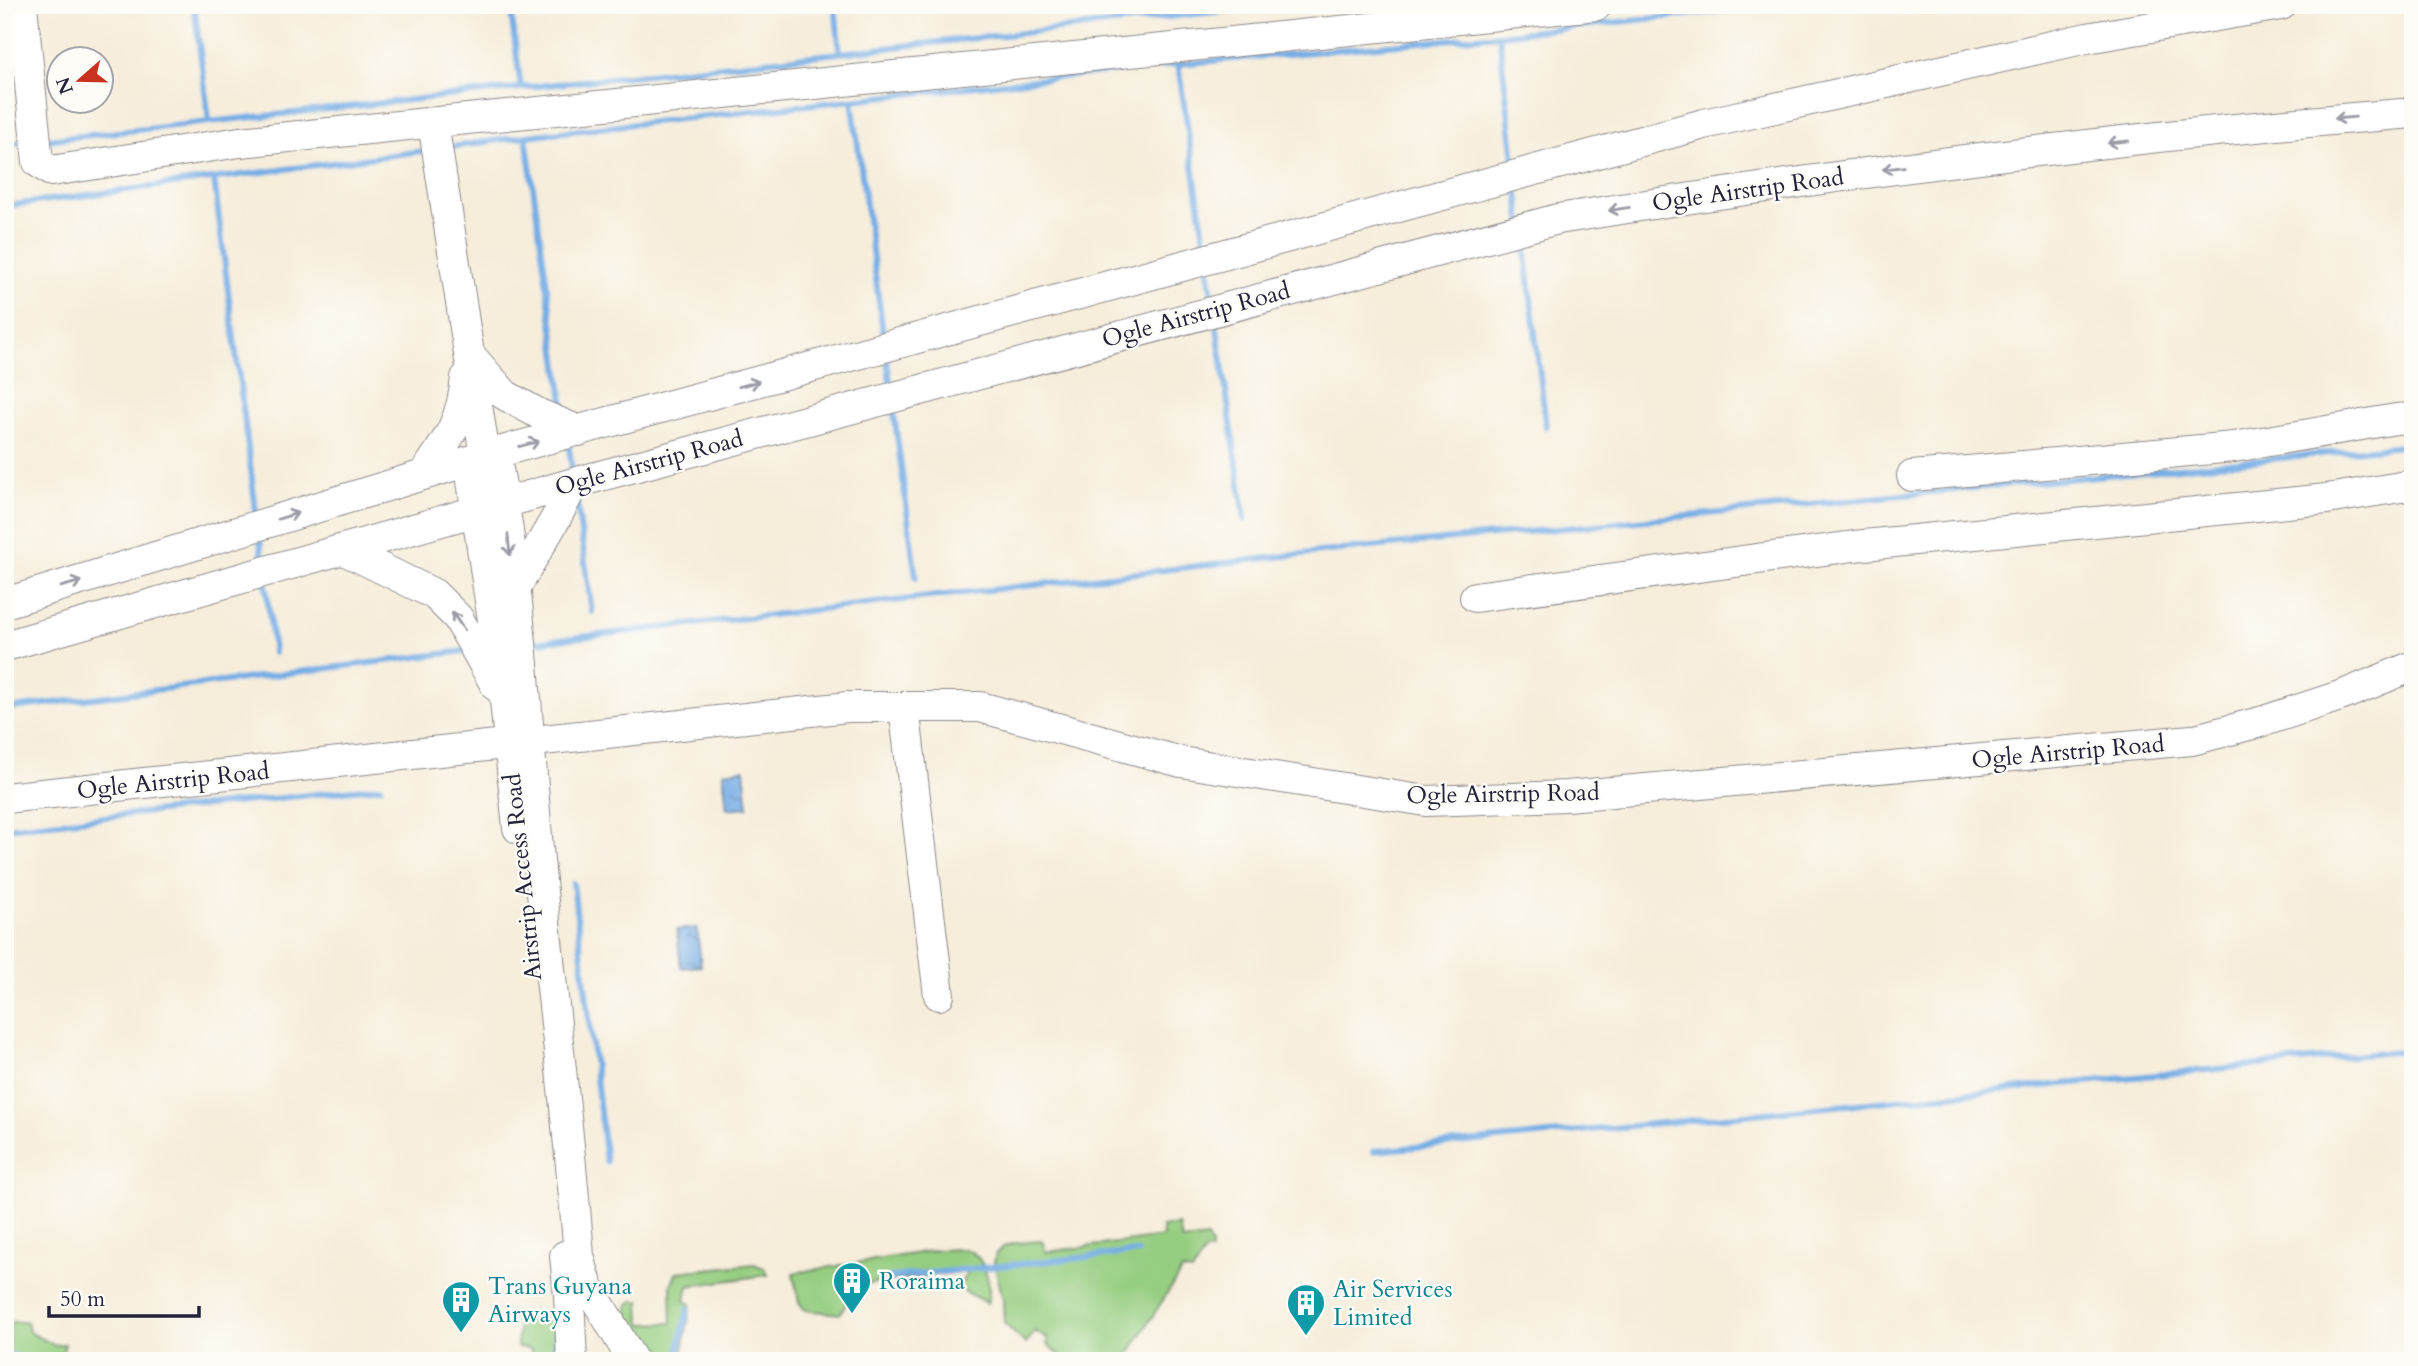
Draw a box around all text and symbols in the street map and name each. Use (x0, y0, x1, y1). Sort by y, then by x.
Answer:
north arrow (46, 46, 116, 116)
text: N (50, 73, 80, 98)
one-way arrow (2334, 112, 2357, 125)
one-way arrow (2108, 135, 2130, 148)
street label: Ogle Airstrip Road (1650, 160, 1846, 220)
one-way arrow (1882, 162, 1904, 175)
one-way arrow (1608, 203, 1631, 216)
street label: Ogle Airstrip Road (1098, 274, 1294, 356)
one-way arrow (737, 377, 760, 390)
street label: Ogle Airstrip Road (551, 422, 747, 504)
one-way arrow (518, 437, 540, 450)
one-way arrow (277, 509, 299, 522)
one-way arrow (503, 533, 516, 556)
one-way arrow (60, 577, 82, 590)
one-way arrow (451, 612, 465, 631)
street label: Ogle Airstrip Road (1970, 727, 2166, 777)
street label: Ogle Airstrip Road (75, 754, 271, 808)
street label: Airstrip Access Road (496, 772, 550, 982)
street label: Ogle Airstrip Road (1406, 776, 1600, 812)
building icon: Roraima (831, 1260, 873, 1315)
place label: Roraima (879, 1265, 966, 1298)
place label: Trans Guyana Airways (488, 1270, 633, 1331)
place label: Air Services Limited (1333, 1273, 1452, 1334)
scale bar (49, 1275, 200, 1319)
building icon: Trans Guyana Airways (440, 1279, 482, 1334)
building icon: Air Services Limited (1285, 1282, 1327, 1337)
text: 50 m (60, 1285, 105, 1314)

